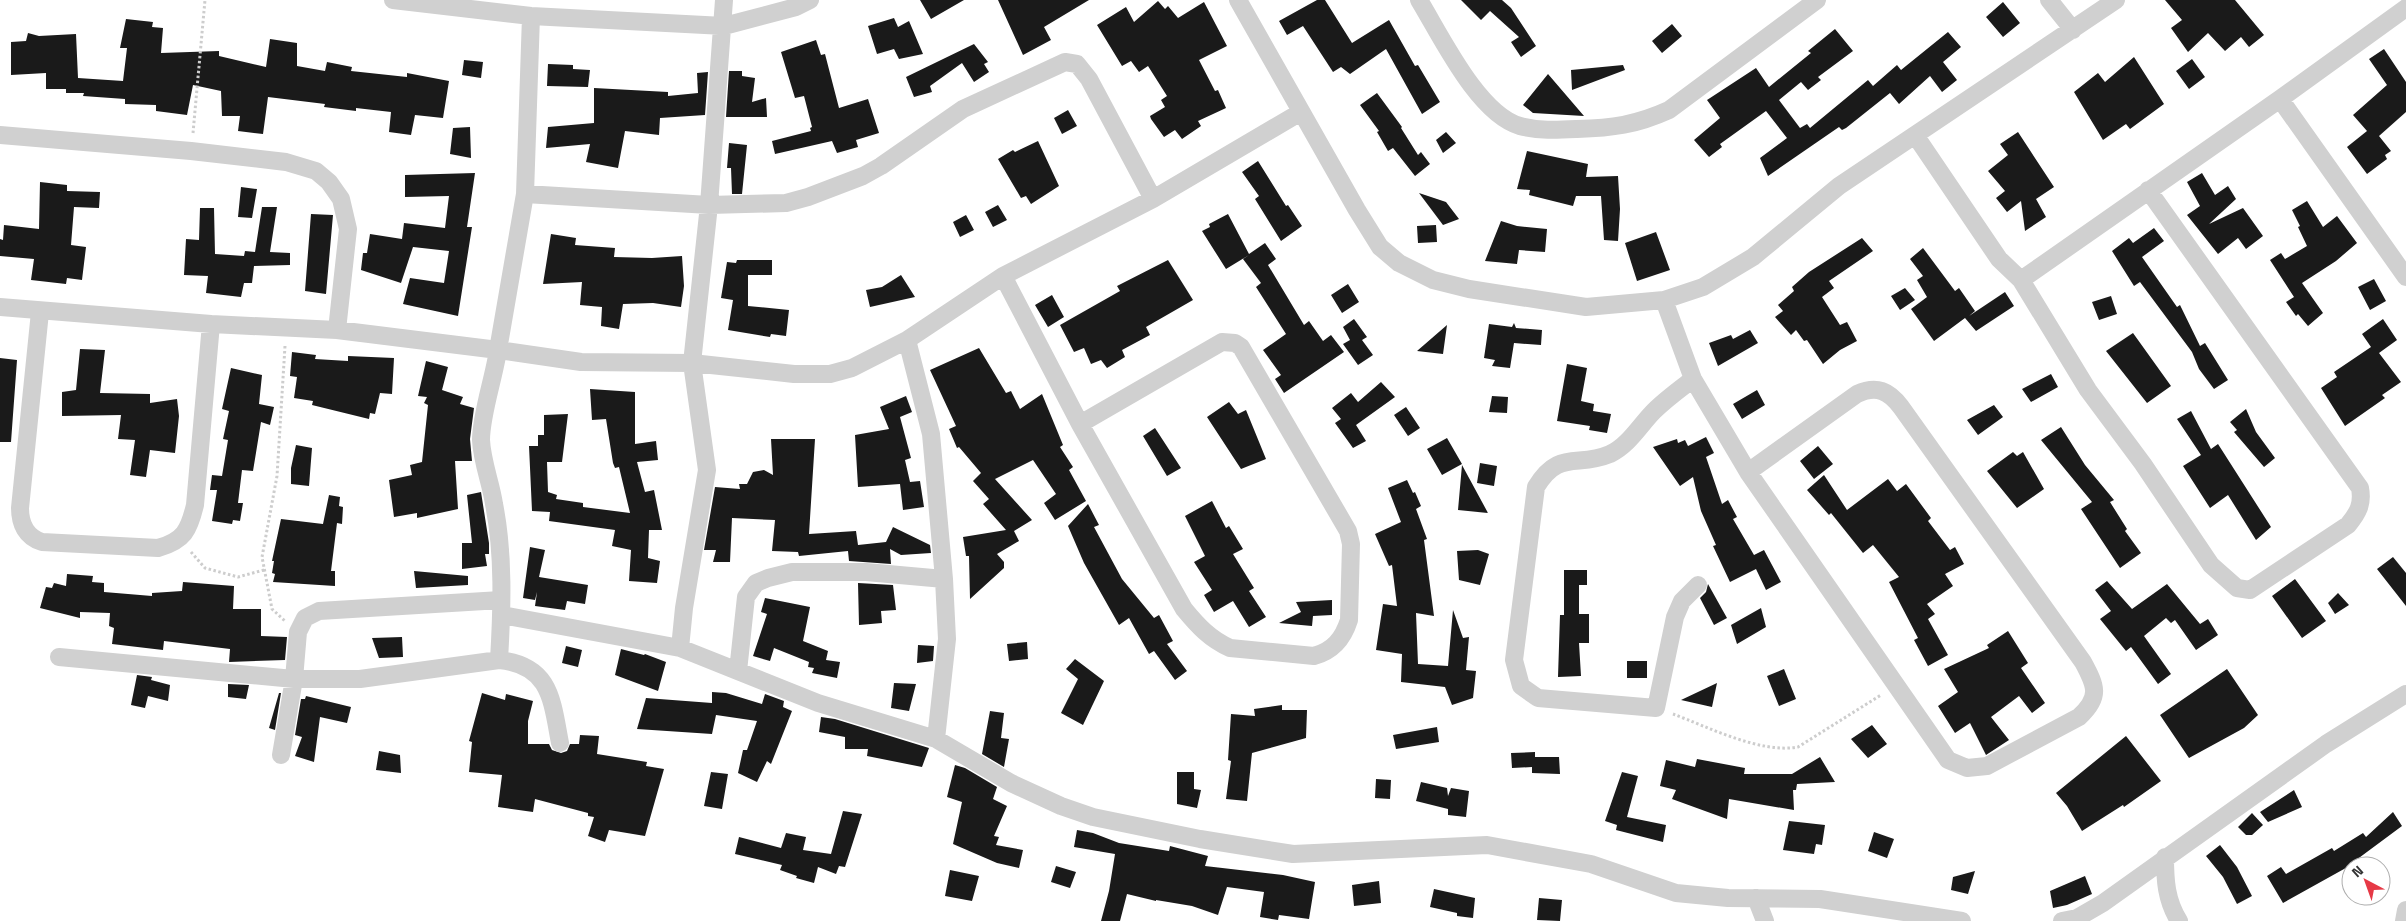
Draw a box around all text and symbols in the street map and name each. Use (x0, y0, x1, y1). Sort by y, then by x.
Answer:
north arrow (2341, 856, 2391, 906)
text: N (2347, 860, 2368, 882)

